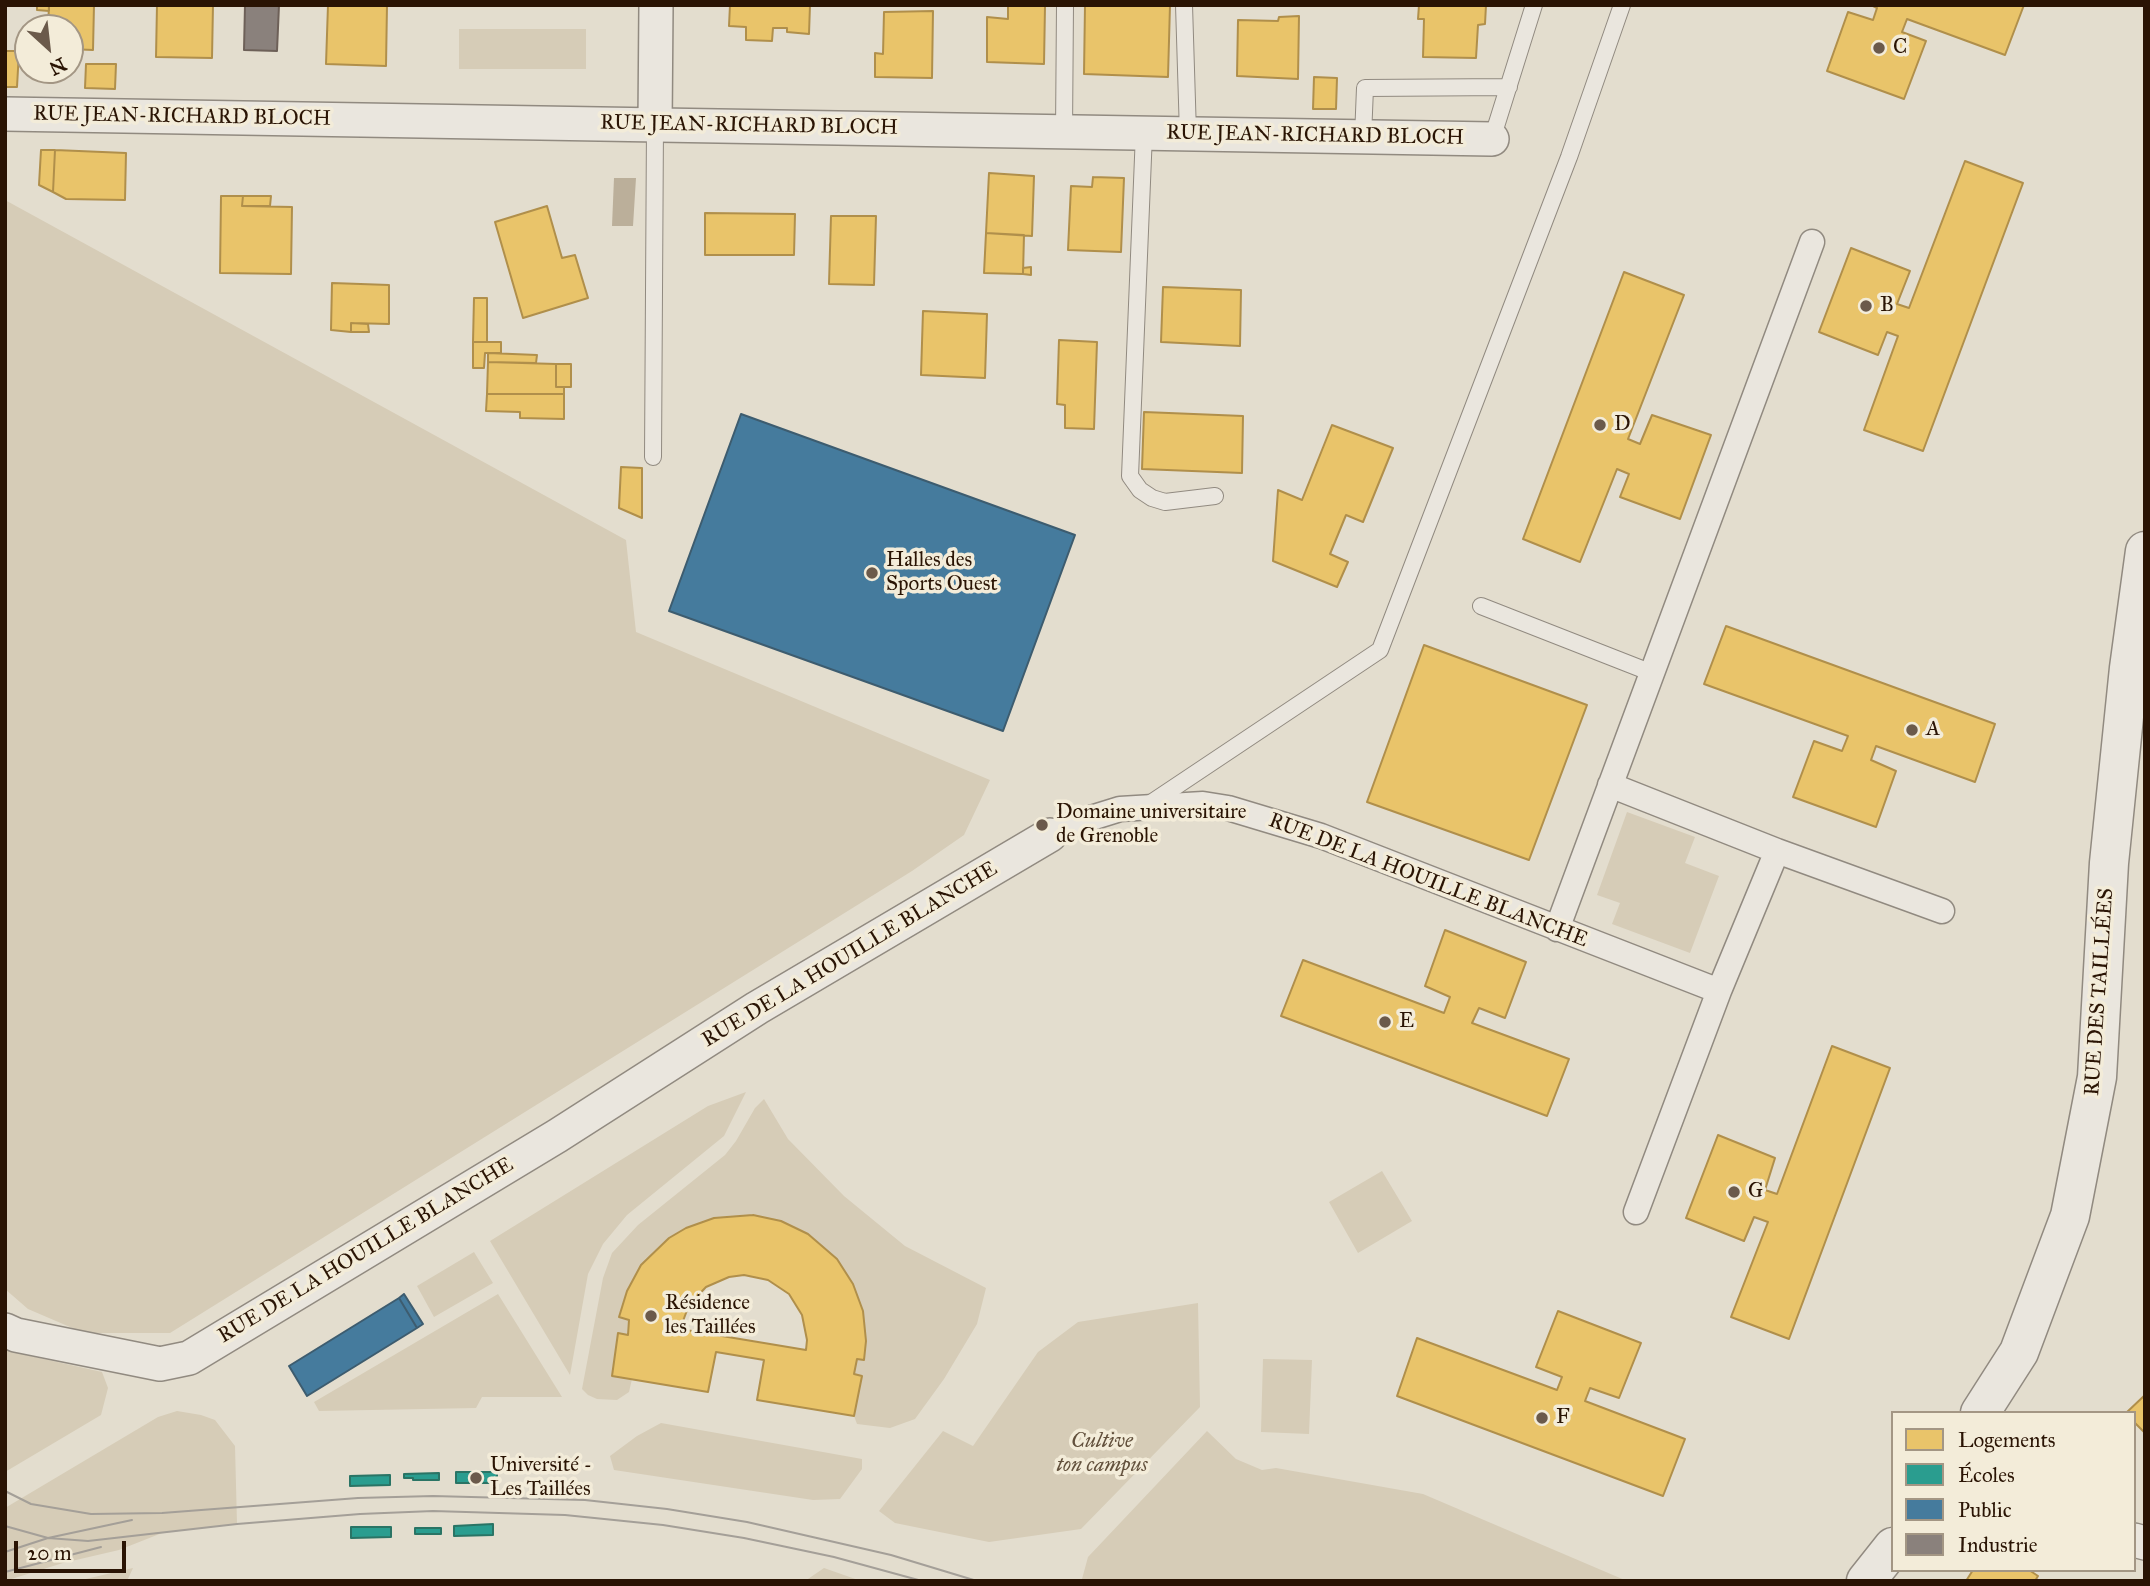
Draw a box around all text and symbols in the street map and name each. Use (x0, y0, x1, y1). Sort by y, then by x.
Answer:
north arrow (14, 14, 84, 84)
place label: C (1893, 35, 1907, 61)
marker: C (1871, 40, 1887, 56)
text: N (45, 52, 70, 80)
street label: RUE JEAN-RICHARD BLOCH (33, 102, 331, 132)
street label: RUE JEAN-RICHARD BLOCH (600, 111, 898, 141)
street label: RUE JEAN-RICHARD BLOCH (1166, 121, 1464, 151)
place label: B (1880, 293, 1894, 319)
marker: B (1858, 298, 1874, 314)
place label: D (1614, 412, 1631, 438)
marker: D (1592, 417, 1608, 433)
place label: Halles des Sports Ouest (886, 548, 998, 598)
marker: Halles des Sports Ouest (864, 565, 880, 581)
place label: A (1926, 717, 1940, 743)
marker: A (1904, 722, 1920, 738)
place label: Domaine universitaire de Grenoble (1056, 800, 1247, 850)
street label: RUE DE LA HOUILLE BLANCHE (1265, 808, 1591, 954)
marker: Domaine universitaire de Grenoble (1034, 817, 1050, 833)
street label: RUE DE LA HOUILLE BLANCHE (698, 857, 1002, 1053)
street label: RUE DES TAILLÉES (2080, 887, 2120, 1097)
place label: E (1399, 1009, 1414, 1035)
marker: E (1377, 1014, 1393, 1030)
street label: RUE DE LA HOUILLE BLANCHE (214, 1153, 518, 1349)
place label: G (1748, 1179, 1763, 1205)
marker: G (1726, 1184, 1742, 1200)
place label: Résidence les Taillées (665, 1291, 756, 1341)
marker: Résidence les Taillées (643, 1308, 659, 1324)
place label: F (1556, 1405, 1570, 1431)
marker: F (1534, 1410, 1550, 1426)
legend (1891, 1411, 2136, 1572)
text: Logements (1958, 1427, 2055, 1453)
park label: Cultive ton campus (1056, 1429, 1148, 1479)
place label: Université - Les Taillées (490, 1453, 592, 1503)
text: Écoles (1958, 1462, 2015, 1488)
marker: Université - Les Taillées (468, 1470, 484, 1486)
text: Public (1958, 1497, 2012, 1523)
scale bar (18, 1526, 130, 1570)
text: Industrie (1958, 1532, 2038, 1558)
text: 20 m (27, 1540, 72, 1566)

